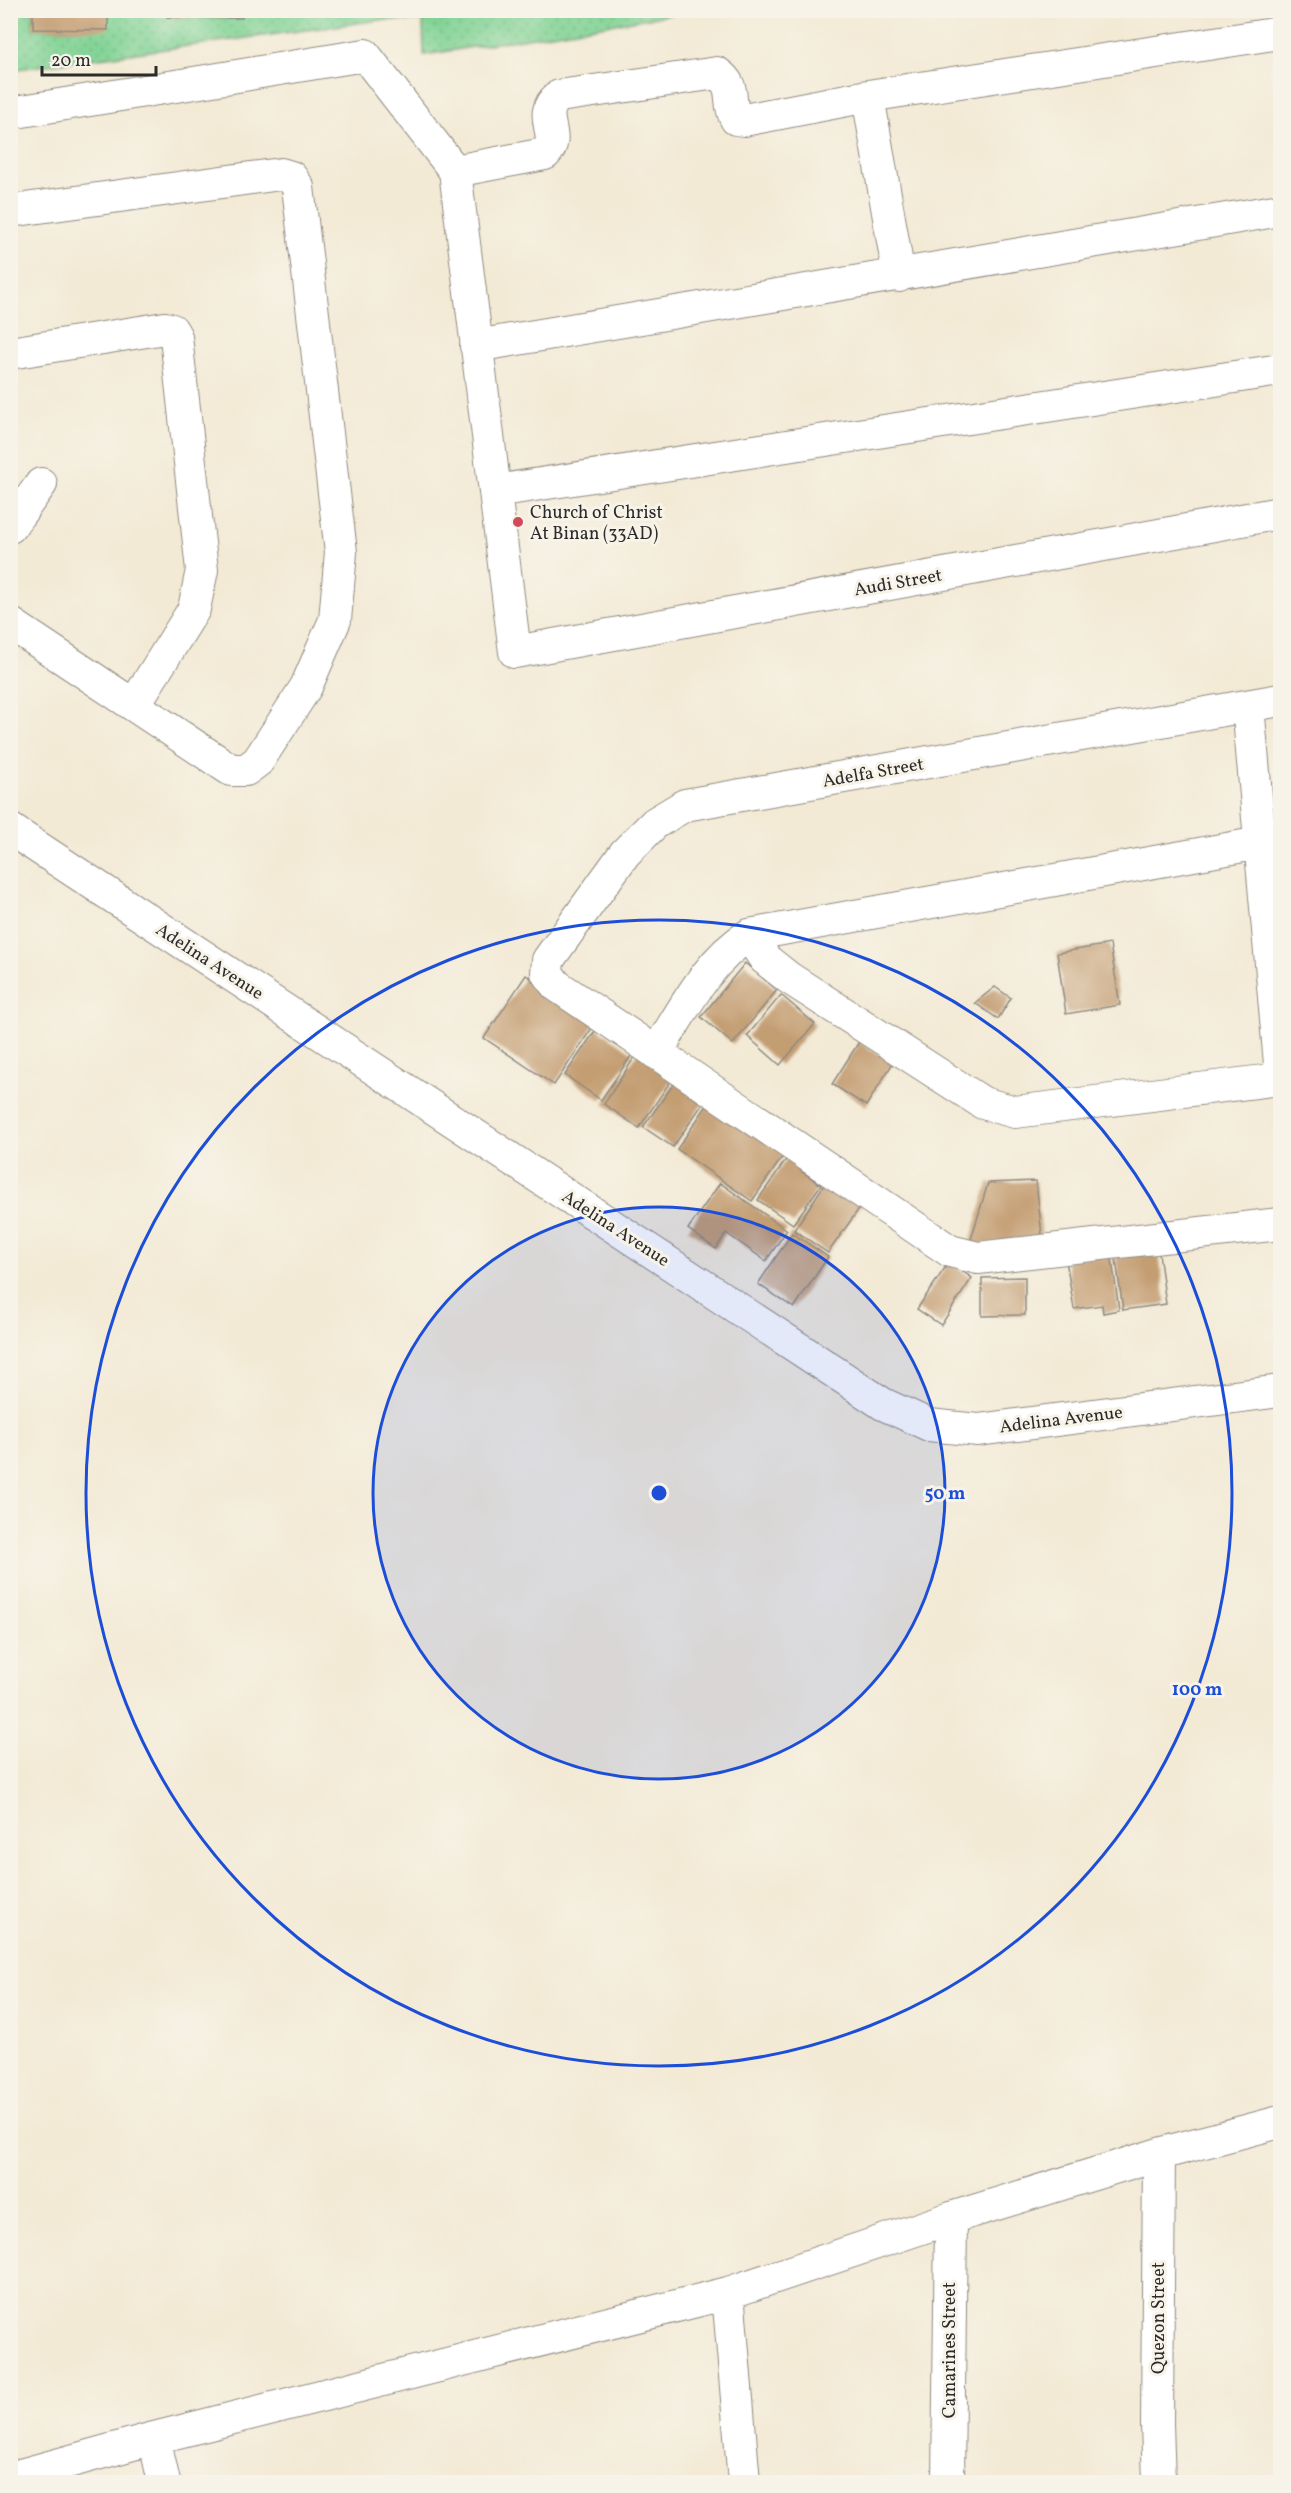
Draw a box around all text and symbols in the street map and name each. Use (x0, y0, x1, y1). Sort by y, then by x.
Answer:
scale bar (42, 39, 156, 77)
text: 20 m (51, 49, 91, 74)
place label: Church of Christ At Binan (33AD) (530, 501, 663, 547)
marker: Church of Christ At Binan (33AD) (511, 515, 525, 529)
street label: Audi Street (852, 563, 944, 603)
street label: Adelfa Street (821, 752, 926, 795)
street label: Adelina Avenue (150, 918, 268, 1007)
street label: Adelina Avenue (556, 1185, 674, 1274)
street label: Adelina Avenue (998, 1401, 1124, 1440)
text: 50 m (925, 1482, 965, 1507)
centre of rings (649, 1483, 669, 1503)
text: 100 m (1172, 1678, 1222, 1703)
street label: Quezon Street (1147, 2262, 1172, 2374)
street label: Camarines Street (938, 2282, 963, 2418)

